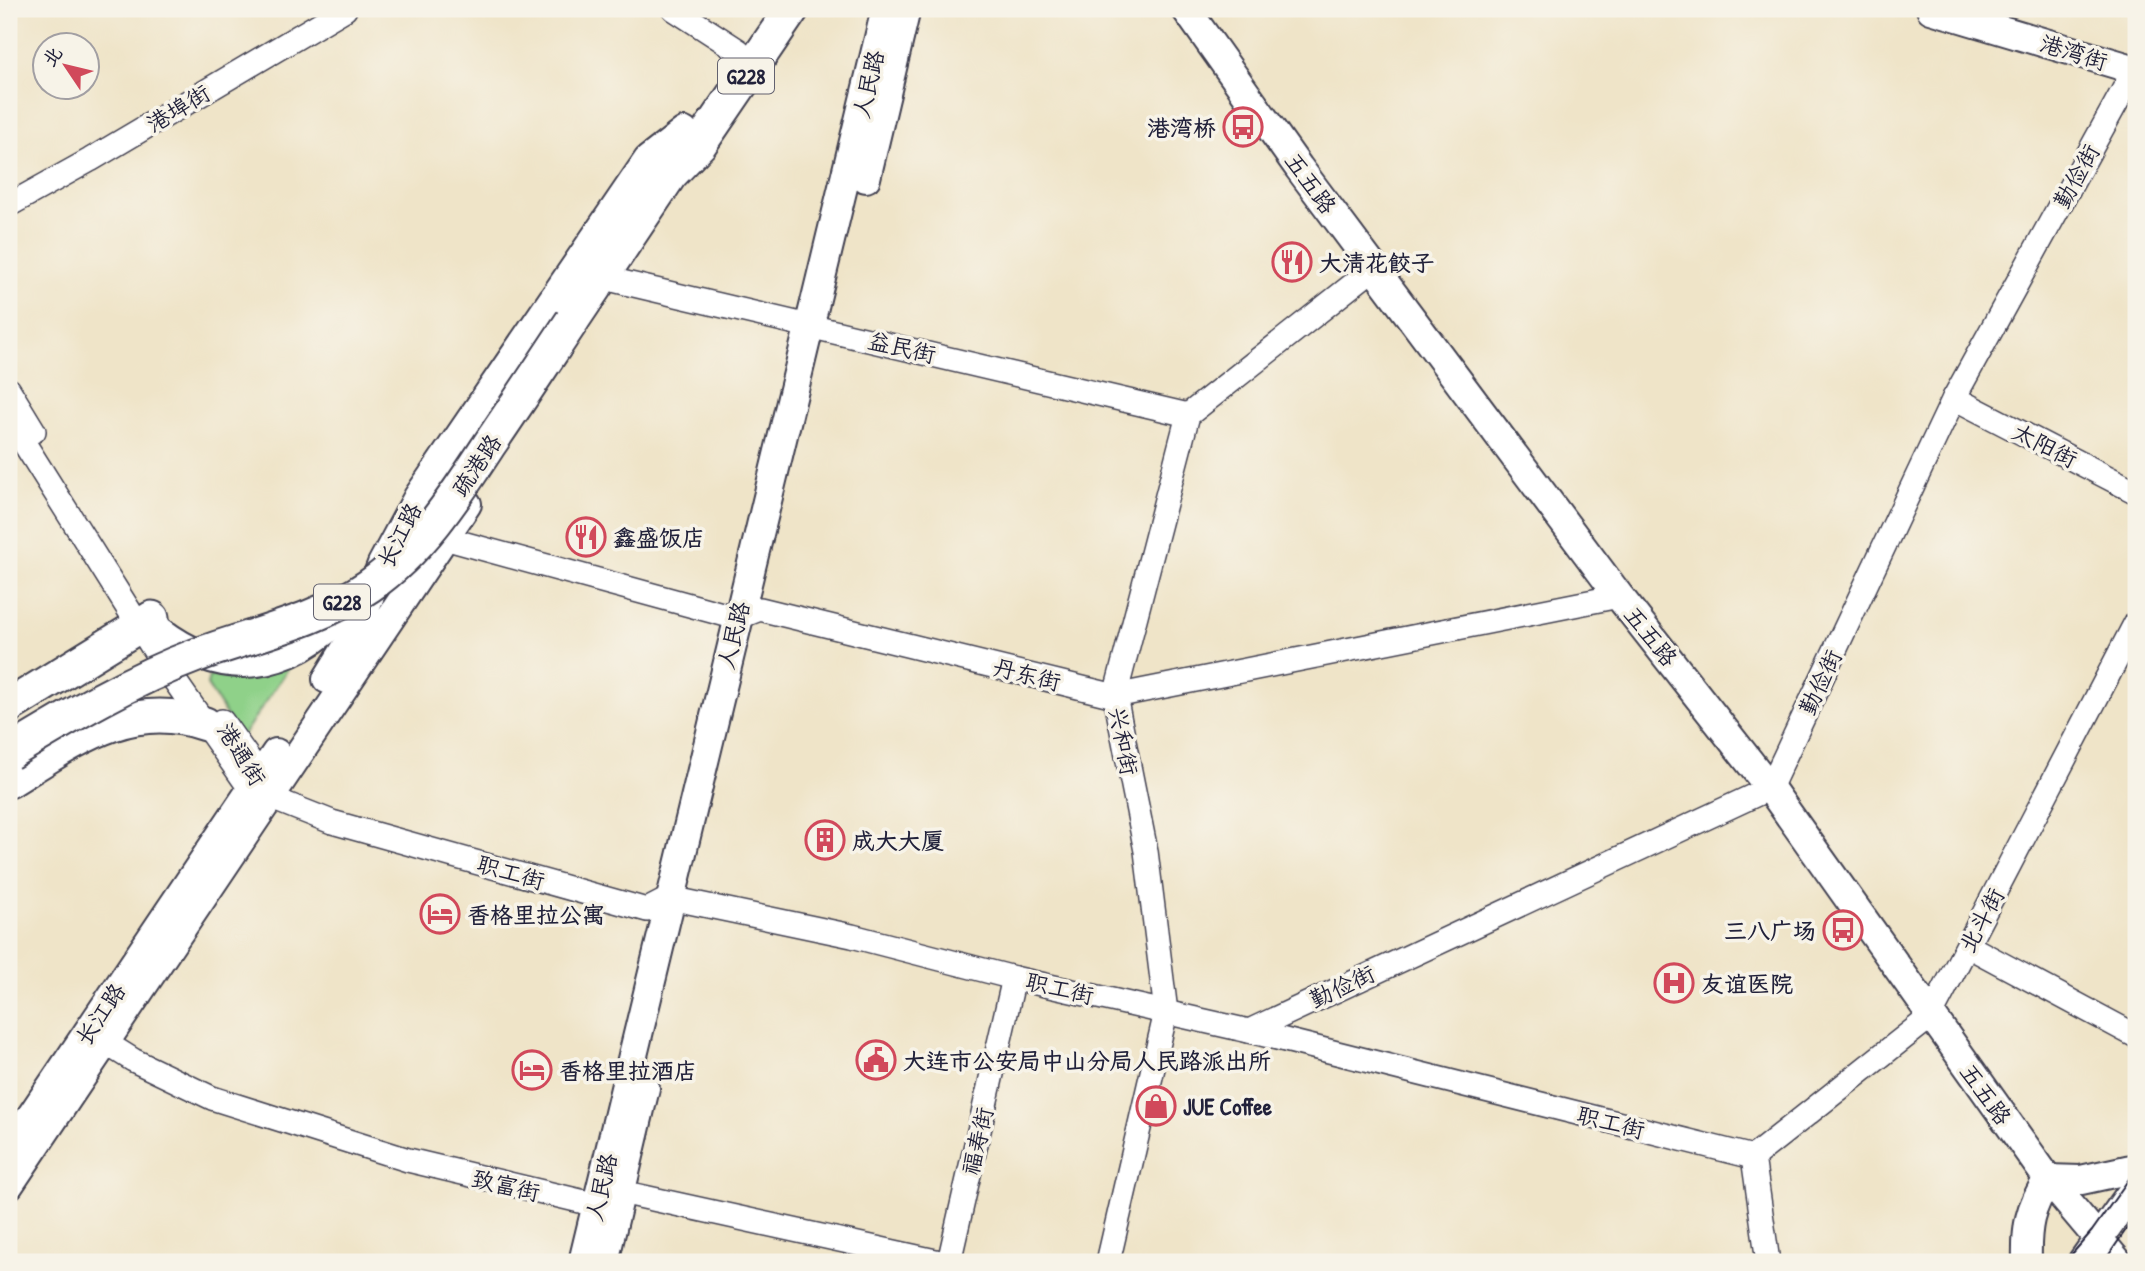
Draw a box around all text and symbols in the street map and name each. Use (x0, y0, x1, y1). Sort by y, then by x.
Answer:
street label: 港湾街 (2036, 27, 2112, 77)
north arrow (32, 32, 102, 102)
text: 北 (36, 41, 68, 71)
street label: 人民路 (845, 47, 891, 121)
road number: G228 (718, 58, 774, 94)
street label: 港埠街 (140, 77, 216, 139)
bus stop icon: 港湾桥 (1222, 106, 1264, 148)
place label: 港湾桥 (1147, 112, 1216, 143)
street label: 勤俭街 (2046, 138, 2106, 214)
street label: 五五路 (1278, 146, 1344, 220)
restaurant icon: 大清花餃子 (1271, 241, 1313, 283)
place label: 大清花餃子 (1319, 247, 1434, 278)
street label: 益民街 (865, 324, 939, 370)
street label: 太阳街 (2007, 416, 2083, 474)
street label: 疏港路 (444, 428, 508, 502)
street label: 长江路 (370, 497, 428, 573)
restaurant icon: 鑫盛饭店 (565, 516, 607, 558)
place label: 鑫盛饭店 (613, 522, 705, 553)
road number: G228 (314, 584, 370, 620)
street label: 人民路 (710, 598, 756, 672)
street label: 五五路 (1617, 599, 1685, 673)
street label: 勤俭街 (1791, 644, 1849, 720)
street label: 丹东街 (990, 651, 1064, 697)
street label: 兴和街 (1102, 704, 1146, 778)
street label: 港通街 (211, 717, 273, 791)
building icon: 成大大厦 (804, 819, 846, 861)
place label: 成大大厦 (852, 825, 944, 856)
street label: 职工街 (474, 848, 548, 896)
street label: 北斗街 (1951, 882, 2011, 958)
hotel icon: 香格里拉公寓 (419, 893, 461, 935)
place label: 香格里拉公寓 (467, 899, 605, 930)
bus stop icon: 三八广场 (1822, 909, 1864, 951)
place label: 三八广场 (1724, 915, 1816, 946)
street label: 勤俭街 (1304, 957, 1380, 1015)
hospital icon: 友谊医院 (1653, 962, 1695, 1004)
street label: 职工街 (1023, 965, 1097, 1011)
place label: 友谊医院 (1701, 968, 1793, 999)
street label: 长江路 (68, 977, 132, 1051)
public building icon: 大连市公安局中山分局人民路派出所 (855, 1039, 897, 1081)
place label: 大连市公安局中山分局人民路派出所 (903, 1045, 1271, 1076)
hotel icon: 香格里拉酒店 (511, 1049, 553, 1091)
place label: 香格里拉酒店 (559, 1055, 697, 1086)
street label: 五五路 (1953, 1057, 2019, 1131)
shop icon: JUE Coffee (1135, 1085, 1177, 1127)
place label: JUE Coffee (1183, 1091, 1273, 1122)
street label: 职工街 (1574, 1099, 1648, 1145)
street label: 福寿街 (954, 1104, 1000, 1178)
street label: 人民路 (578, 1150, 624, 1224)
street label: 致富街 (469, 1162, 543, 1208)

